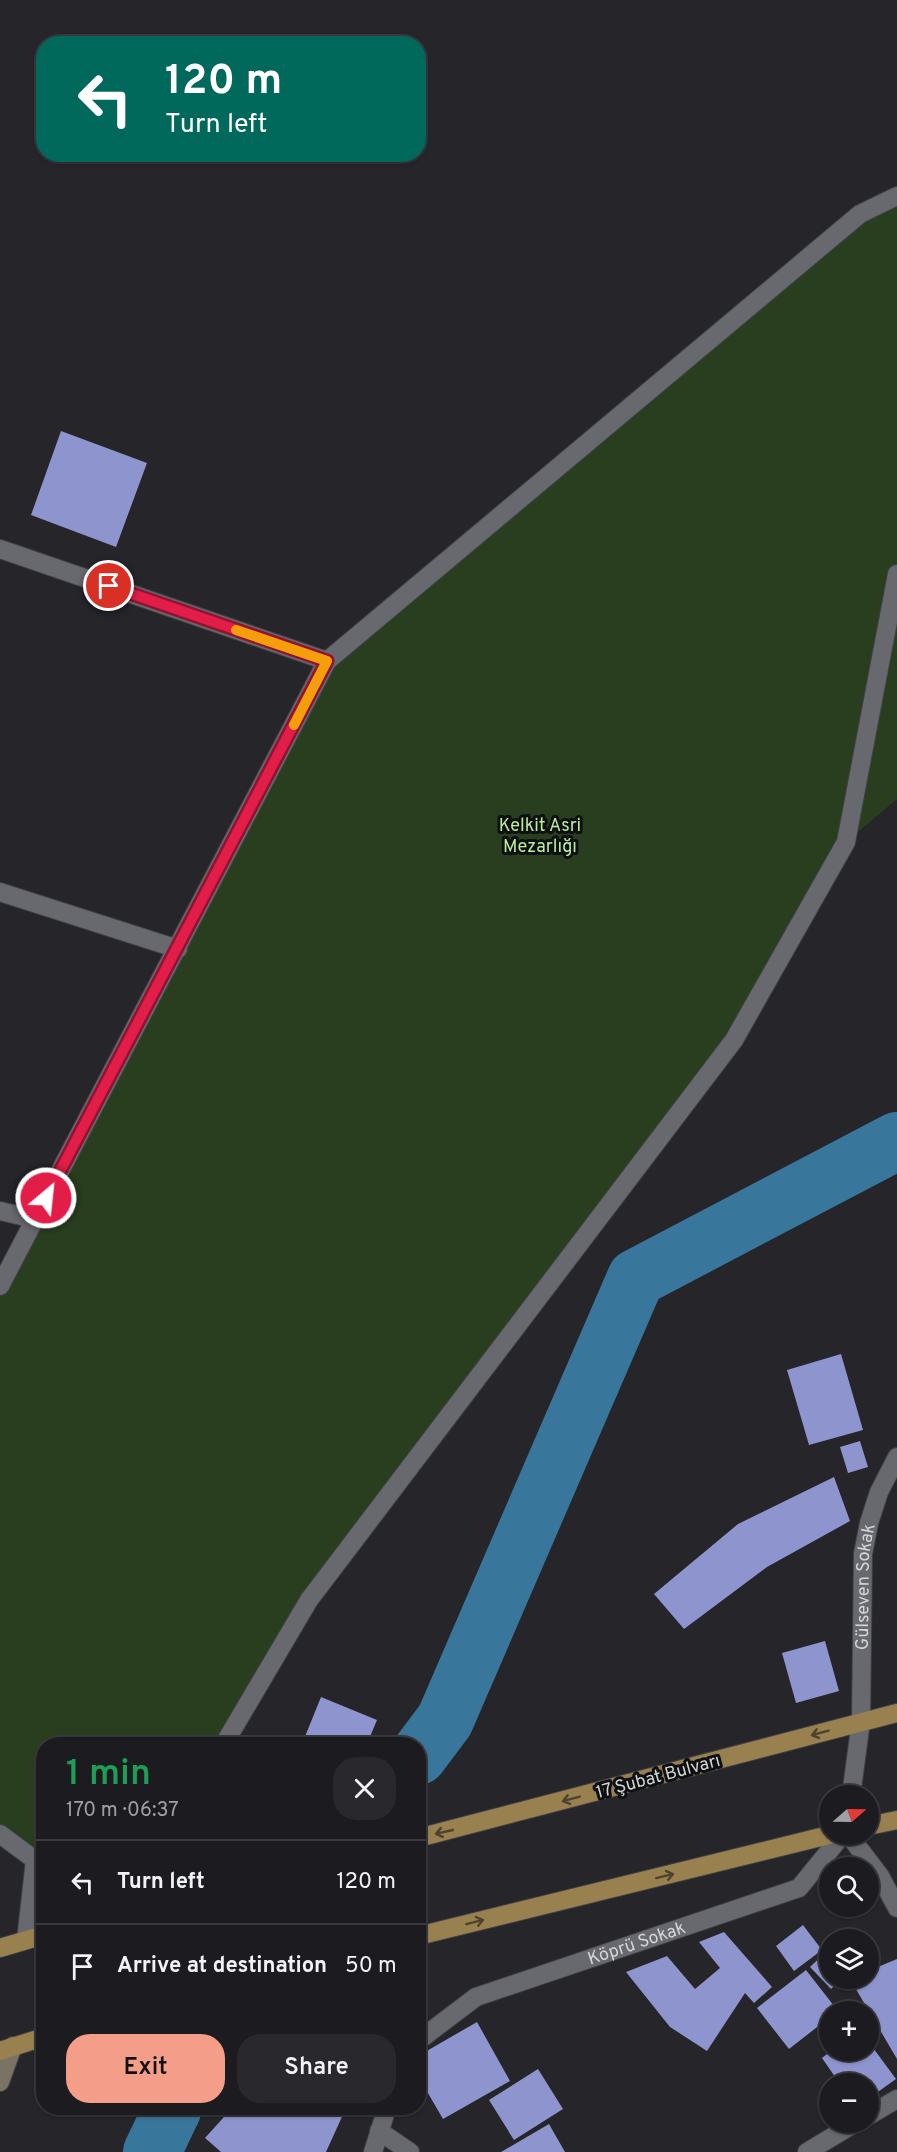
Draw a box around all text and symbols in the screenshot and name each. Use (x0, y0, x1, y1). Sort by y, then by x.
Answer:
text: 120 m (165, 56, 282, 109)
icon: left (66, 60, 144, 138)
text: Turn left (165, 108, 267, 142)
pin (83, 560, 134, 611)
icon: arrive (92, 569, 125, 602)
park label: Kelkit Asri Mezarlığı (499, 815, 581, 859)
position arrow (14, 1166, 78, 1230)
street label: Gülseven Sokak (852, 1522, 882, 1650)
one-way arrow (811, 1727, 830, 1739)
street label: 17 Şubat Bulvarı (594, 1750, 723, 1805)
text: 1 min (66, 1752, 151, 1798)
button: close (333, 1757, 396, 1820)
north arrow (819, 1785, 879, 1845)
map controls (819, 1785, 879, 2133)
one-way arrow (562, 1794, 581, 1805)
text: 170 m · 06:37 (66, 1798, 179, 1824)
one-way arrow (435, 1827, 454, 1839)
button: search (819, 1857, 879, 1917)
icon: left (66, 1866, 99, 1899)
text: Turn left (117, 1869, 205, 1896)
text: 120 m (336, 1869, 396, 1896)
one-way arrow (655, 1869, 674, 1881)
one-way arrow (466, 1915, 485, 1927)
street label: Köprü Sokak (585, 1917, 689, 1971)
button: layers (819, 1929, 879, 1989)
icon: arrive (66, 1950, 99, 1983)
text: Arrive at destination (117, 1953, 327, 1980)
text: 50 m (345, 1953, 397, 1980)
button: + (819, 2001, 879, 2061)
button: Exit (66, 2034, 225, 2103)
button: Share (237, 2034, 396, 2103)
button: − (819, 2073, 879, 2133)

